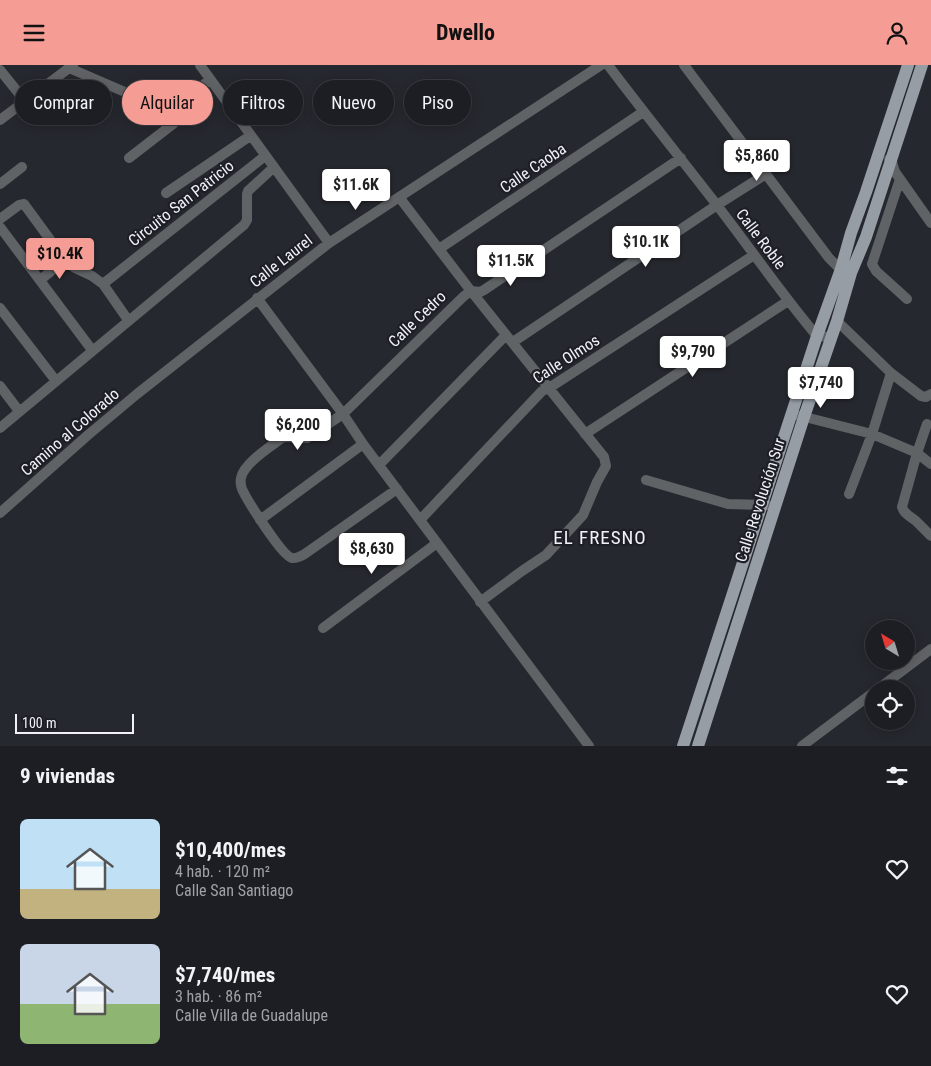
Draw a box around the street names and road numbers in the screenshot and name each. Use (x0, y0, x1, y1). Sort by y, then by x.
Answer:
street label: Calle Caoba (496, 139, 570, 197)
street label: Circuito San Patricio (124, 156, 238, 250)
street label: Calle Roble (732, 205, 790, 273)
street label: Calle Laurel (246, 231, 316, 291)
street label: Calle Cedro (384, 287, 450, 351)
street label: Calle Olmos (529, 330, 603, 388)
street label: Camino al Colorado (17, 384, 123, 480)
street label: Calle Revolución Sur (731, 436, 789, 564)

